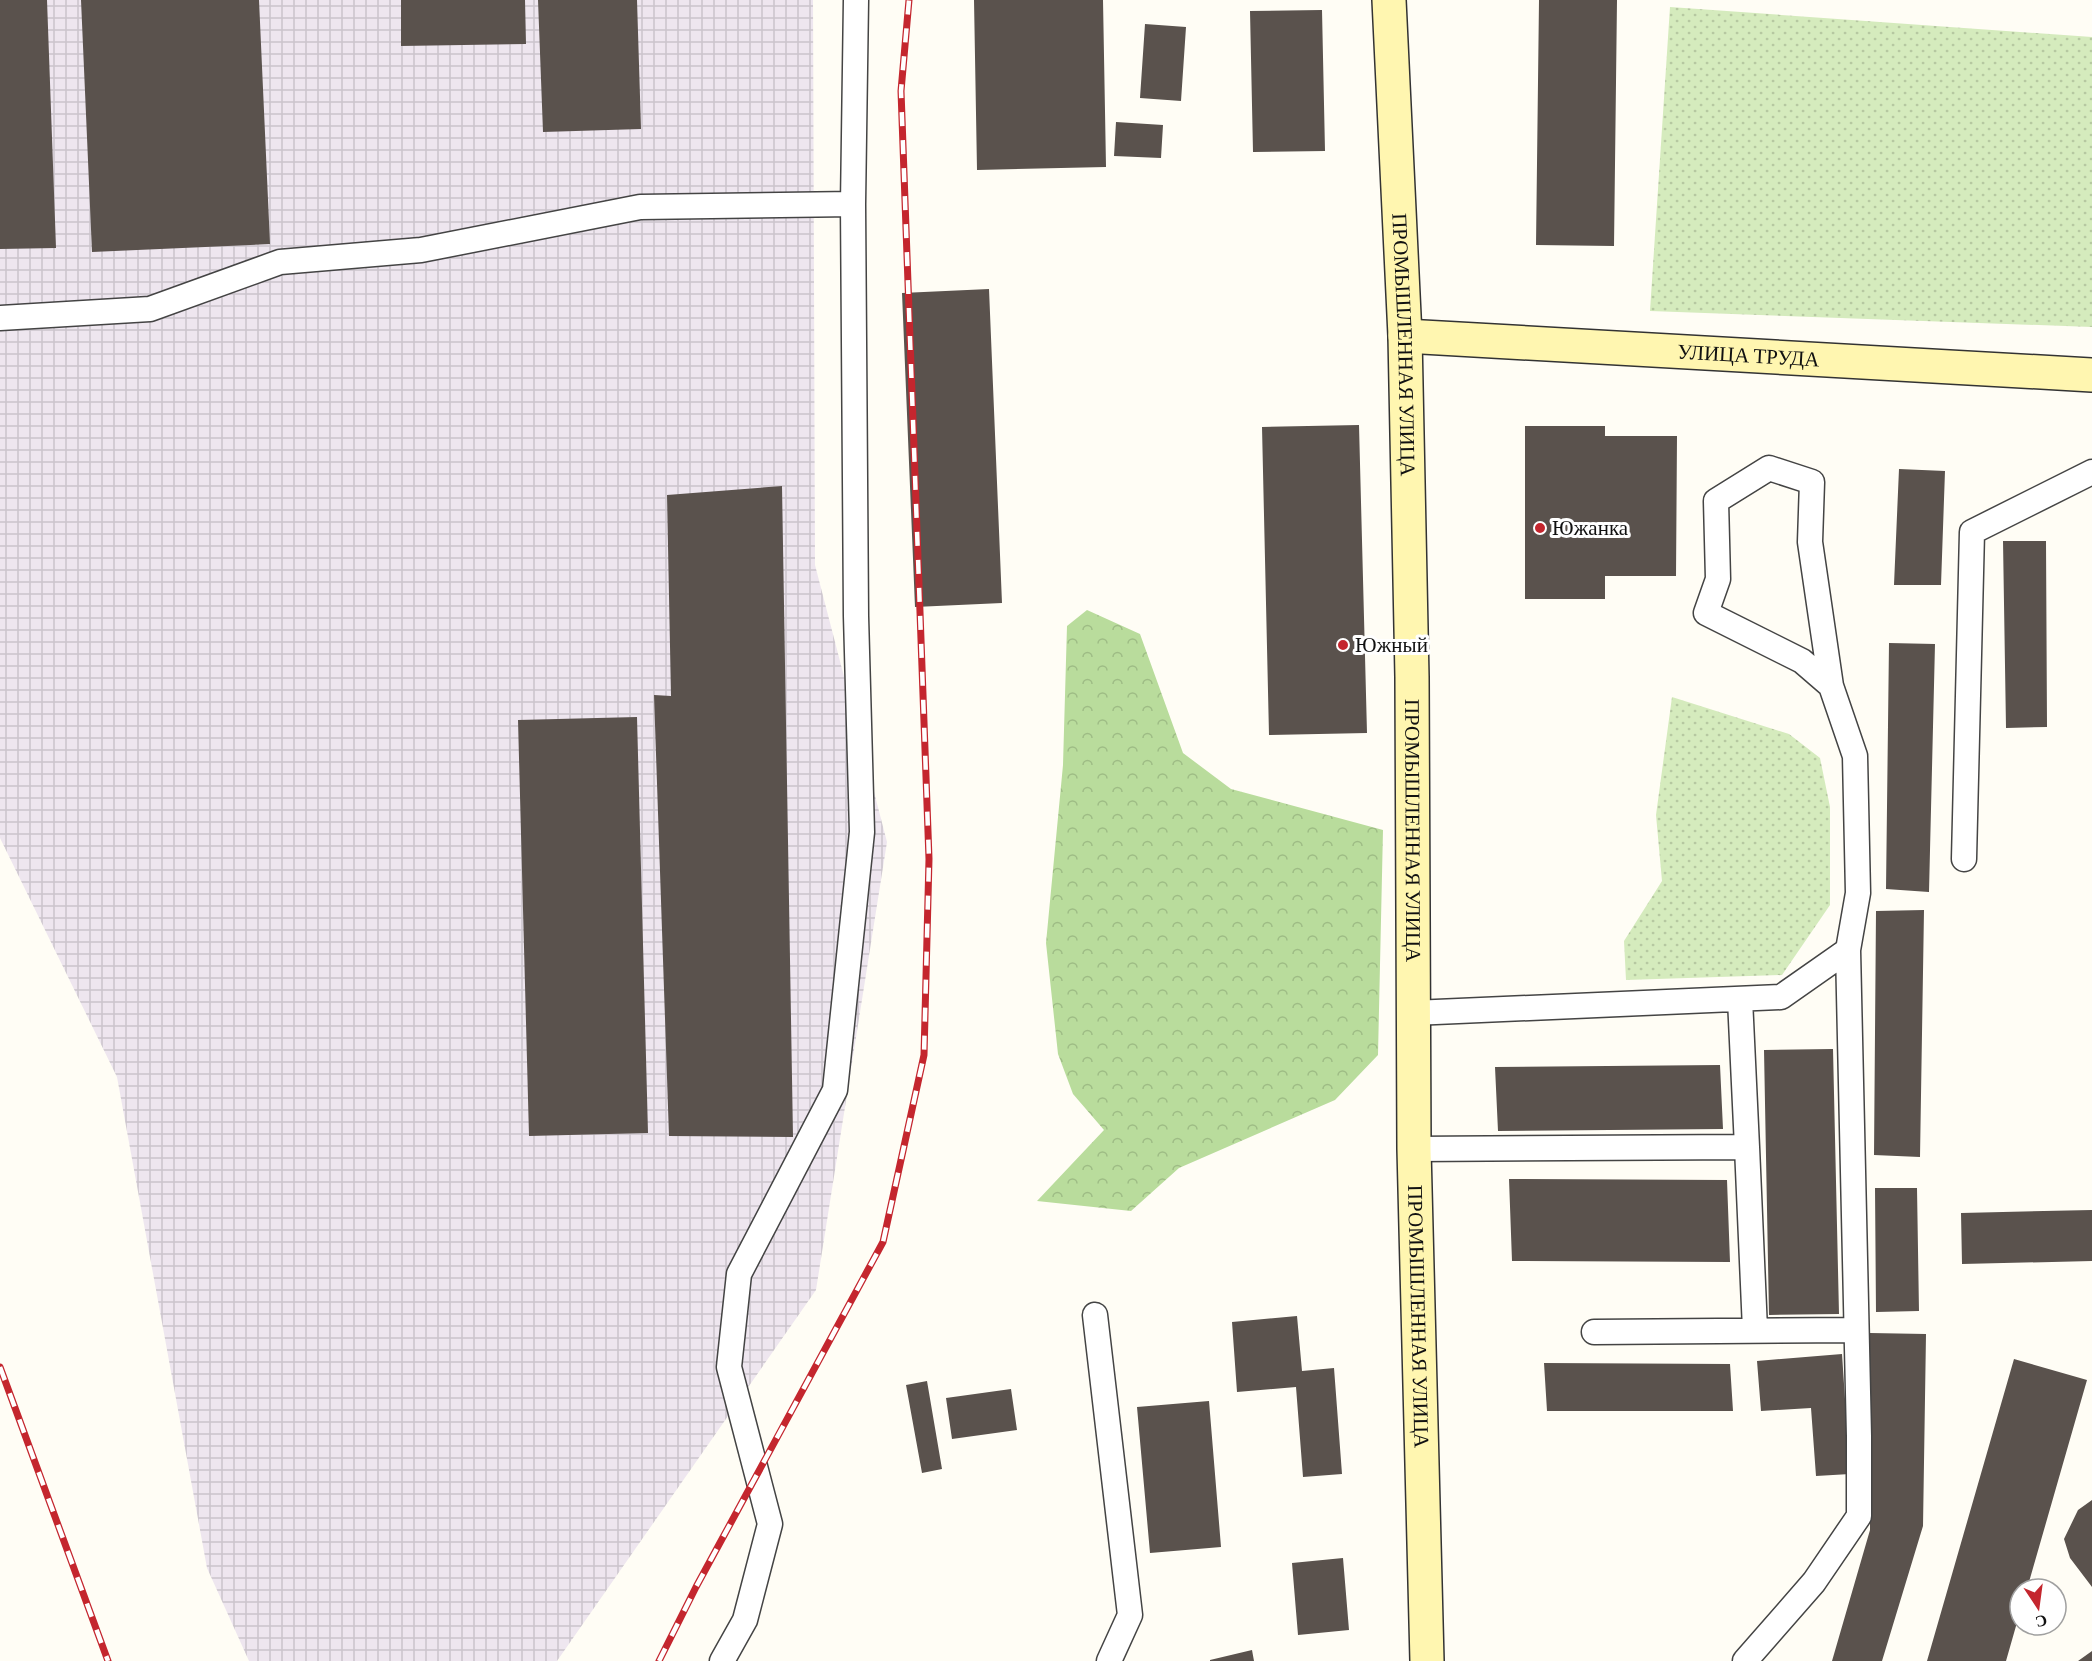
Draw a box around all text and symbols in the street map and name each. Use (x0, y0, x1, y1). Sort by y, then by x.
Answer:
street label: ПРОМЫШЛЕННАЯ УЛИЦА (1387, 213, 1420, 477)
street label: УЛИЦА ТРУДА (1677, 339, 1821, 372)
place label: Южанка (1552, 516, 1629, 540)
marker: Южанка (1533, 521, 1547, 535)
place label: Южный (1355, 633, 1428, 657)
marker: Южный (1336, 638, 1350, 652)
street label: ПРОМЫШЛЕННАЯ УЛИЦА (1400, 699, 1425, 963)
street label: ПРОМЫШЛЕННАЯ УЛИЦА (1403, 1185, 1434, 1449)
north arrow (2008, 1577, 2068, 1637)
text: С (2034, 1612, 2049, 1631)

